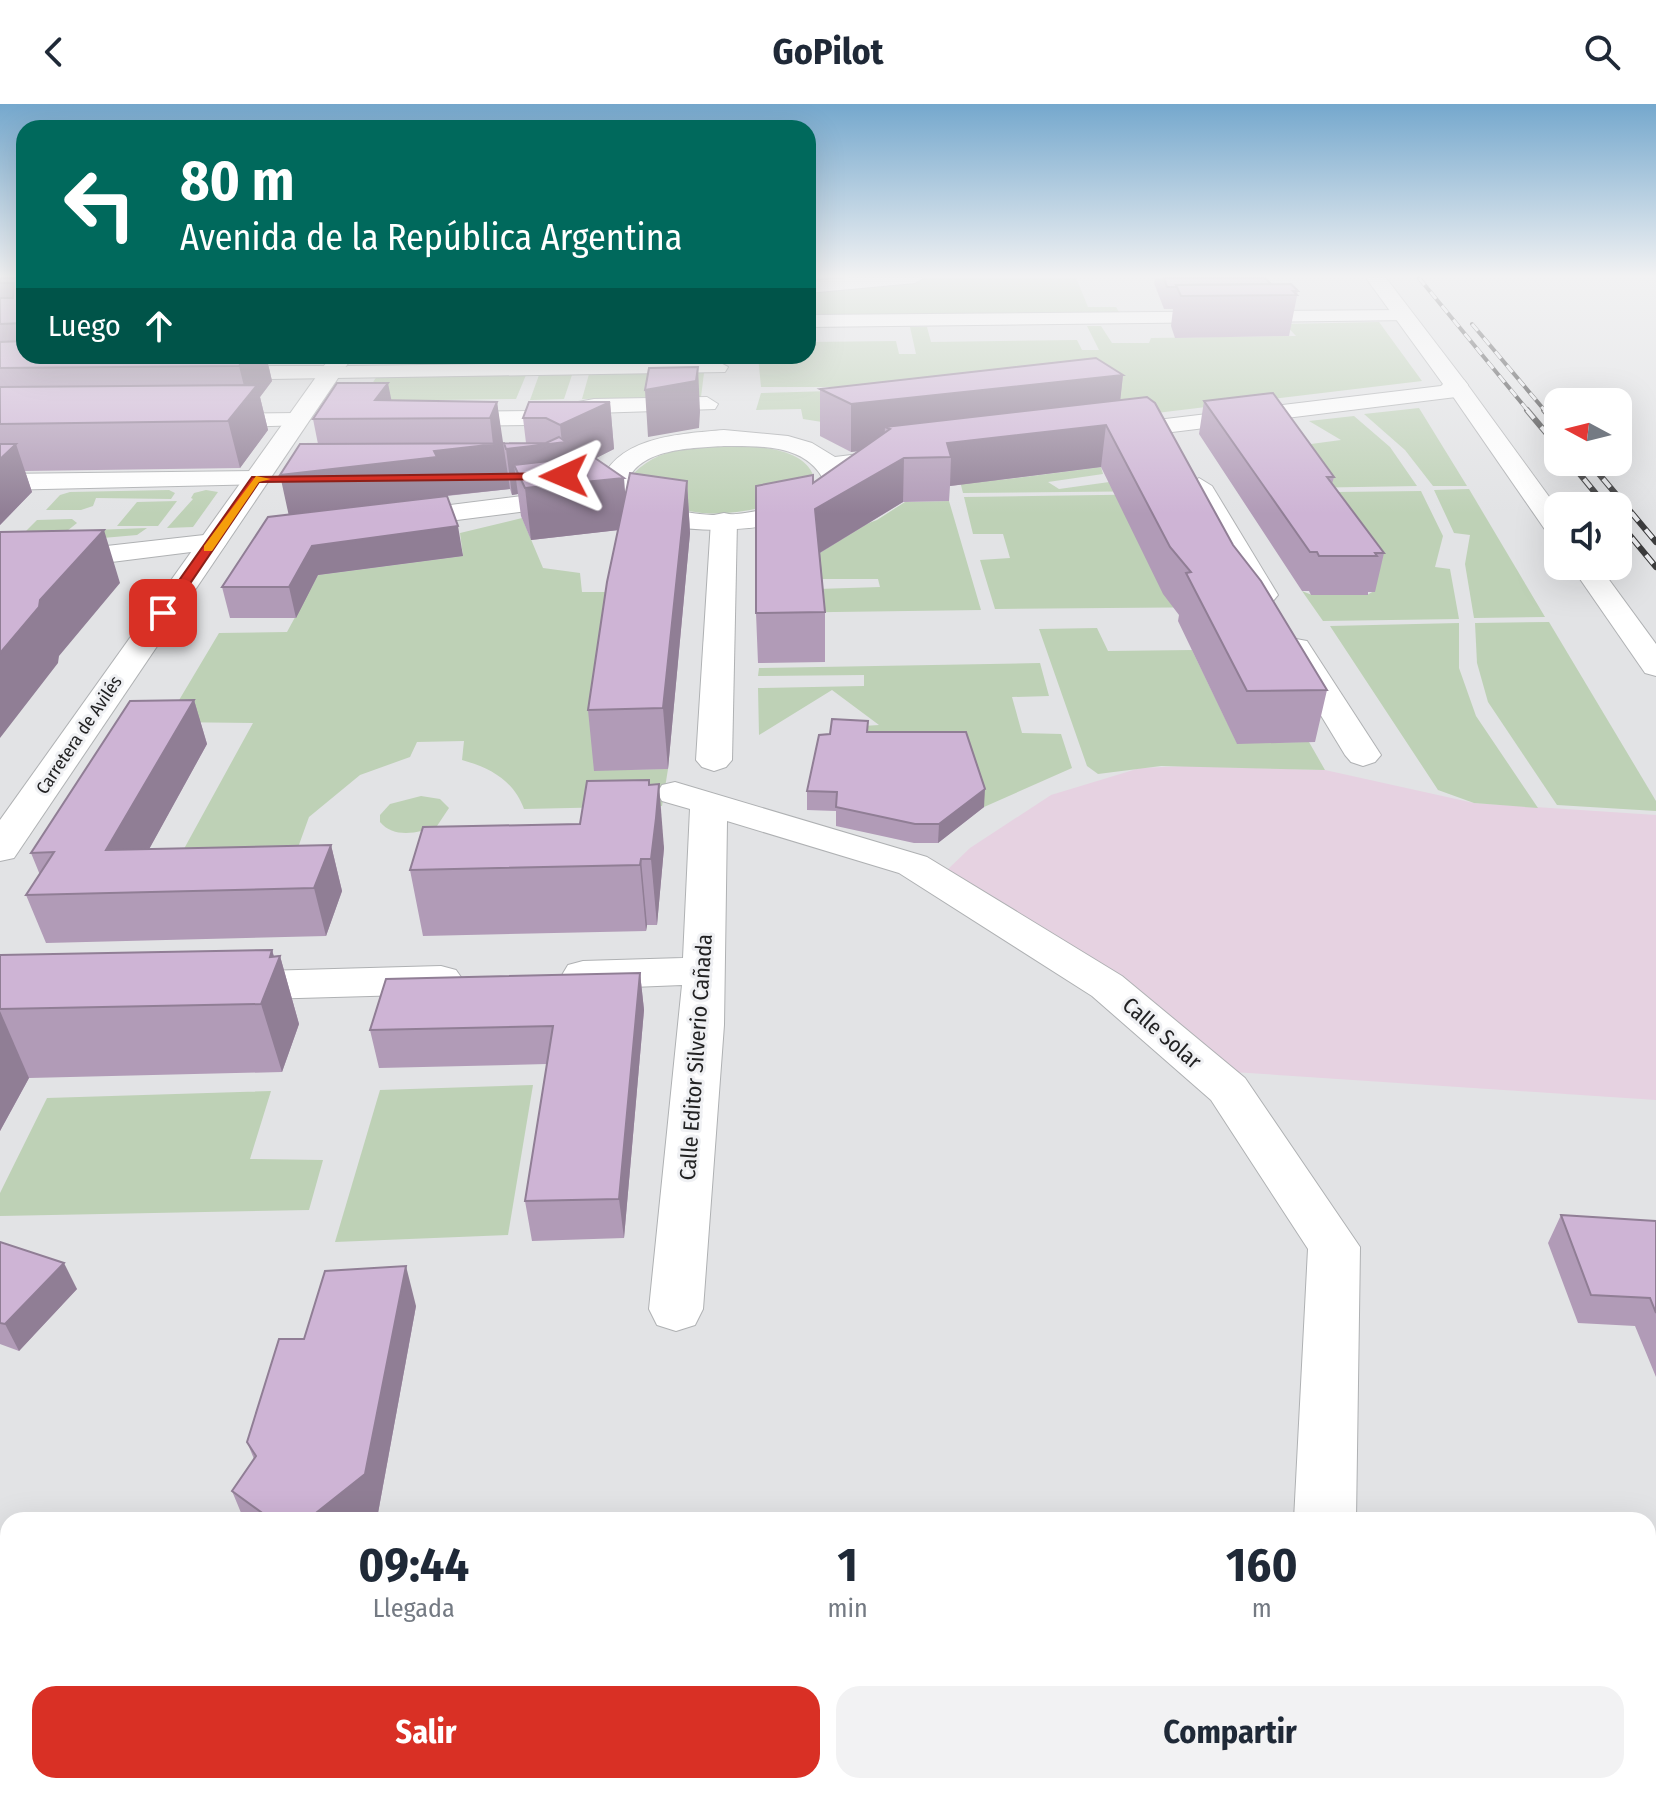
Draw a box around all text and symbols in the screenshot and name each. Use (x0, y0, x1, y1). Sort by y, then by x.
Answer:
icon: back (32, 30, 76, 74)
text: GoPilot (773, 30, 883, 74)
icon: search (1580, 30, 1624, 74)
text: 80 m (180, 148, 295, 215)
icon: left (48, 152, 152, 256)
text: Avenida de la República Argentina (180, 216, 682, 260)
icon: ahead (137, 304, 181, 348)
text: Luego (48, 308, 121, 344)
north arrow (1544, 388, 1632, 476)
map controls (1544, 388, 1632, 580)
position arrow (522, 434, 606, 518)
button: sound (1544, 492, 1632, 580)
pin (129, 579, 197, 647)
icon: arrive (141, 591, 185, 635)
street label: Carretera de Avilés (31, 671, 127, 798)
street label: Calle Editor Silverio Cañada (674, 933, 718, 1181)
street label: Calle Solar (1117, 991, 1207, 1075)
text: 09:44 (358, 1536, 469, 1594)
text: 1 (837, 1536, 858, 1594)
text: 160 (1226, 1536, 1298, 1594)
text: Llegada (373, 1593, 455, 1624)
text: min (827, 1593, 868, 1624)
text: m (1252, 1593, 1272, 1624)
button: Salir (32, 1686, 820, 1778)
button: Compartir (836, 1686, 1624, 1778)

